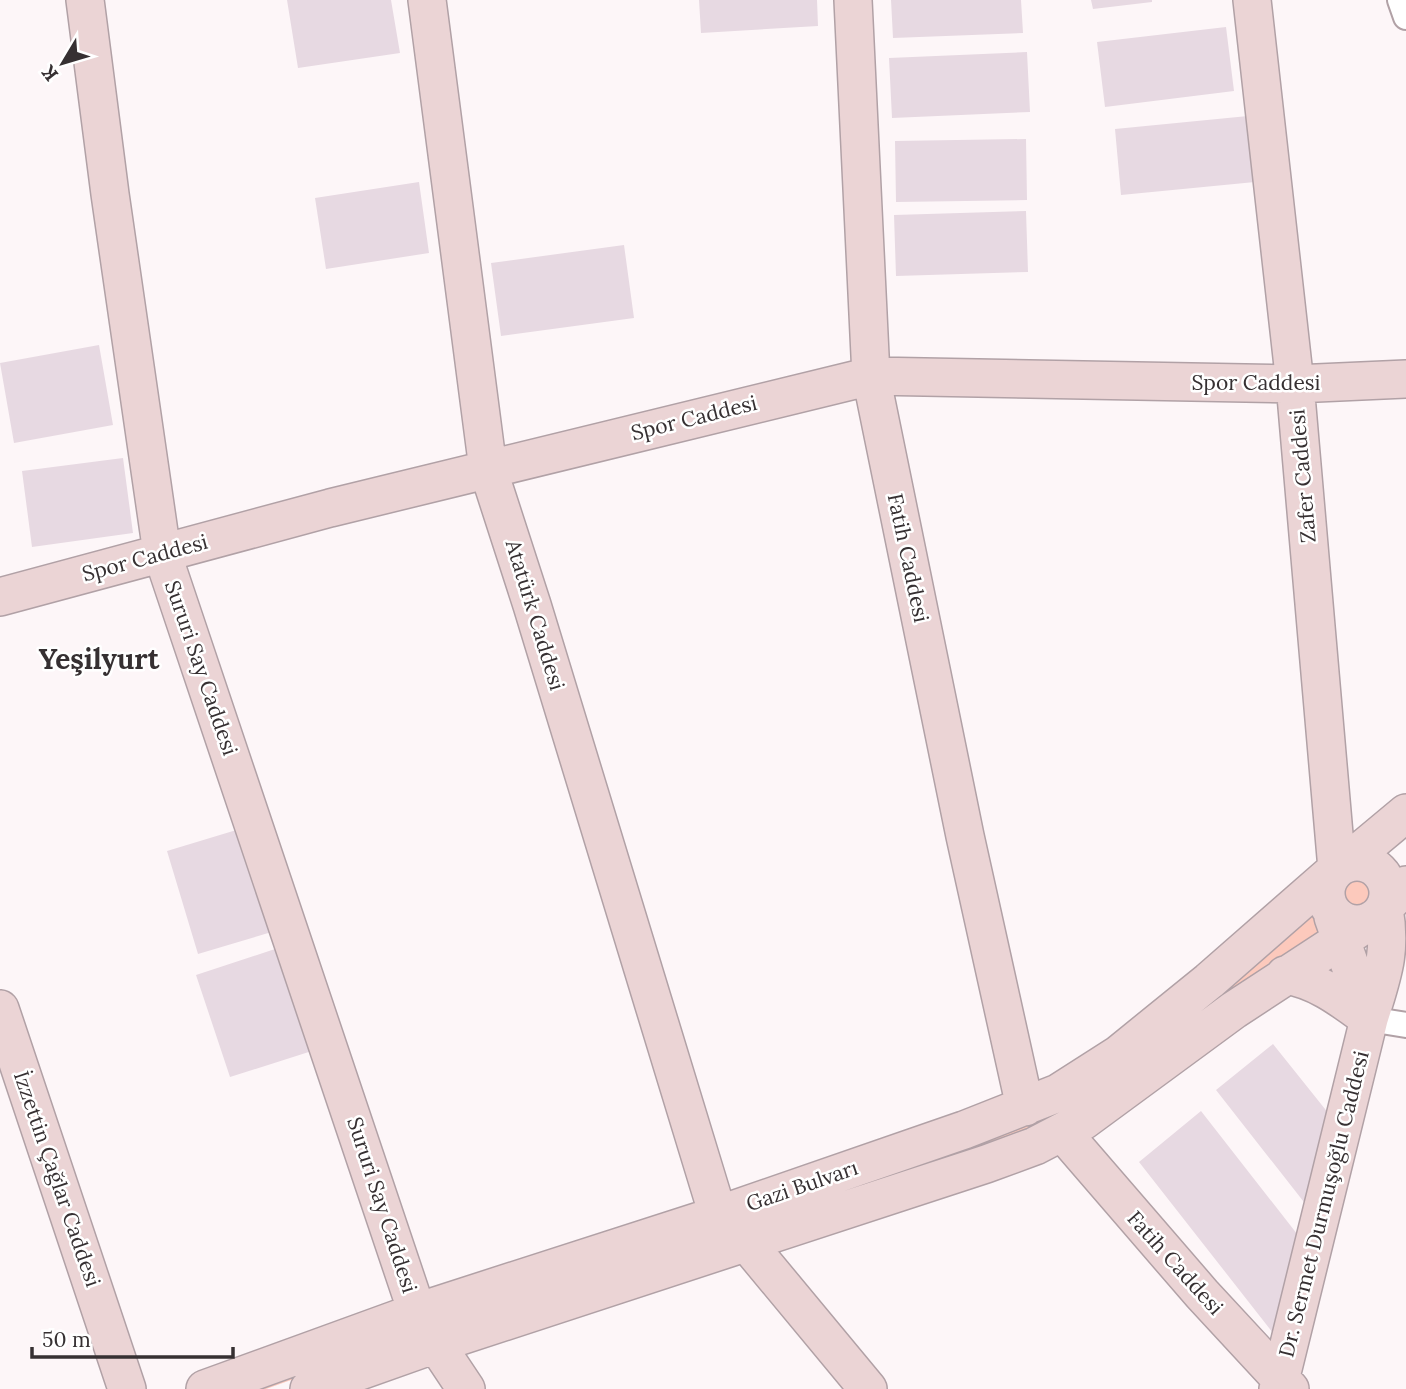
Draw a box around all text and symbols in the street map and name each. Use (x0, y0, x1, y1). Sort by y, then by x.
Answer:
north arrow (28, 28, 98, 98)
text: K (36, 60, 63, 86)
street label: Spor Caddesi (1192, 369, 1321, 396)
street label: Spor Caddesi (628, 389, 760, 446)
street label: Zafer Caddesi (1283, 408, 1322, 544)
street label: Fatih Caddesi (882, 491, 935, 625)
street label: Spor Caddesi (79, 528, 211, 587)
street label: Atatürk Caddesi (499, 535, 571, 693)
street label: Sururi Say Caddesi (159, 577, 244, 759)
district label: Yeşilyurt (39, 641, 160, 677)
street label: Dr. Sermet Durmuşoğlu Caddesi (1272, 1048, 1375, 1360)
street label: İzzettin Çağlar Caddesi (8, 1067, 107, 1290)
street label: Sururi Say Caddesi (341, 1114, 424, 1296)
street label: Gazi Bulvarı (742, 1154, 861, 1217)
street label: Fatih Caddesi (1121, 1205, 1229, 1320)
scale bar (32, 1316, 233, 1360)
text: 50 m (42, 1326, 91, 1353)

